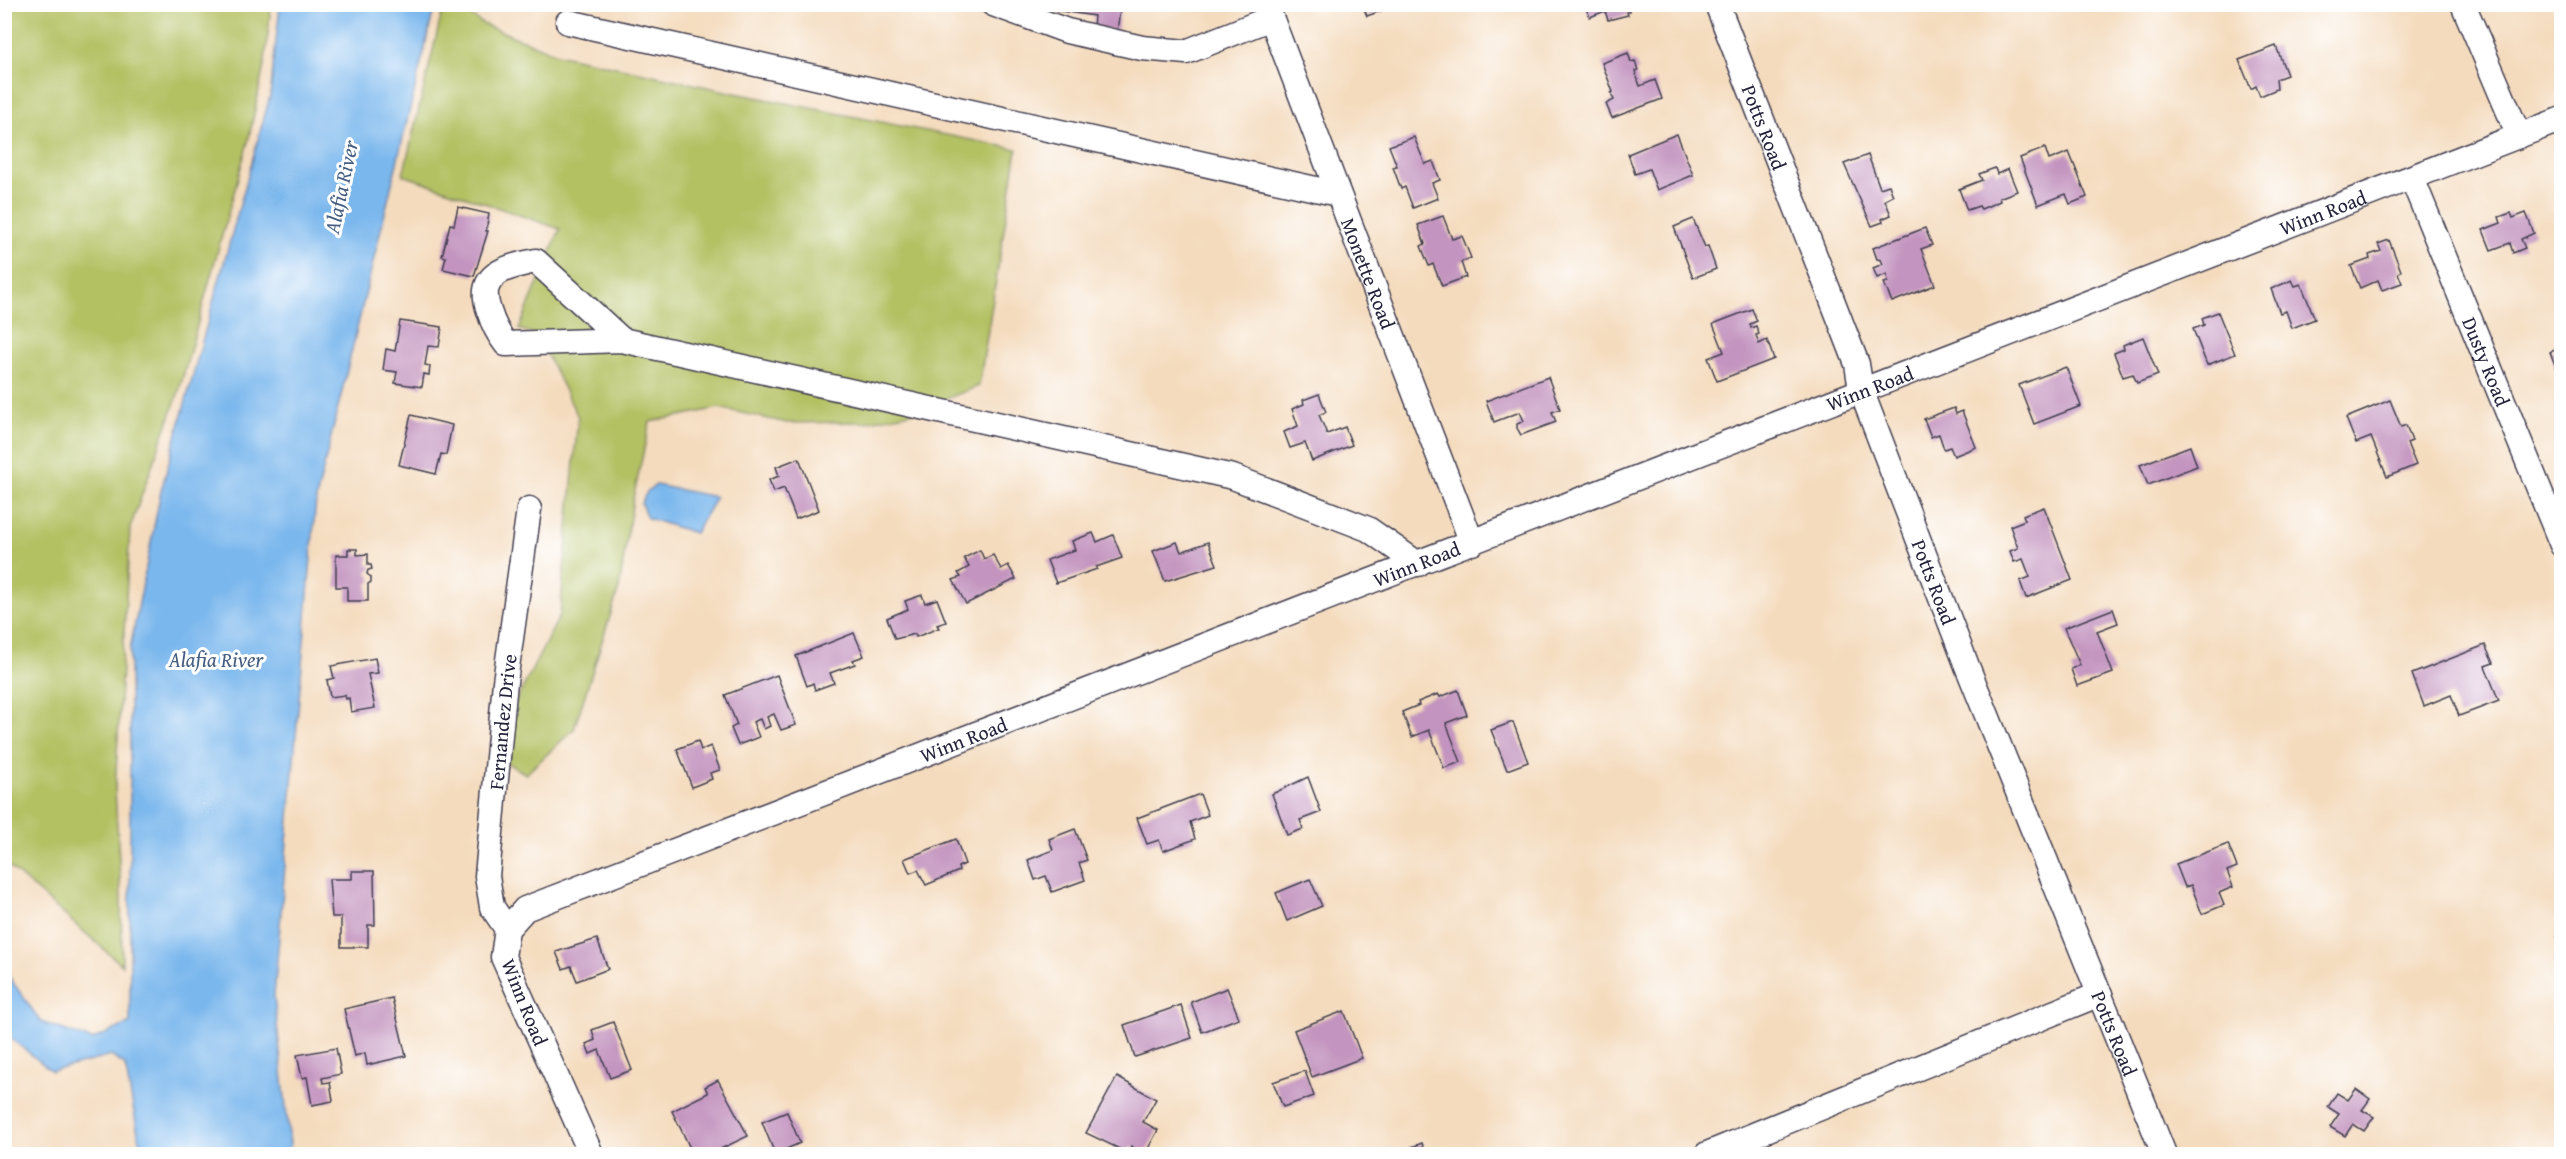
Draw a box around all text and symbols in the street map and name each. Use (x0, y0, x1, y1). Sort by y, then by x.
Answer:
street label: Potts Road (1735, 80, 1795, 174)
water label: Alafia River (316, 136, 366, 237)
street label: Winn Road (2275, 182, 2371, 242)
street label: Monette Road (1334, 213, 1403, 333)
street label: Dusty Road (2456, 312, 2518, 411)
street label: Winn Road (1822, 357, 1918, 418)
street label: Winn Road (1369, 533, 1464, 593)
street label: Potts Road (1905, 535, 1964, 629)
water label: Alafia River (168, 644, 264, 675)
street label: Fernandez Drive (481, 652, 523, 791)
street label: Winn Road (915, 709, 1011, 769)
street label: Winn Road (494, 954, 556, 1050)
street label: Potts Road (2085, 986, 2145, 1080)

